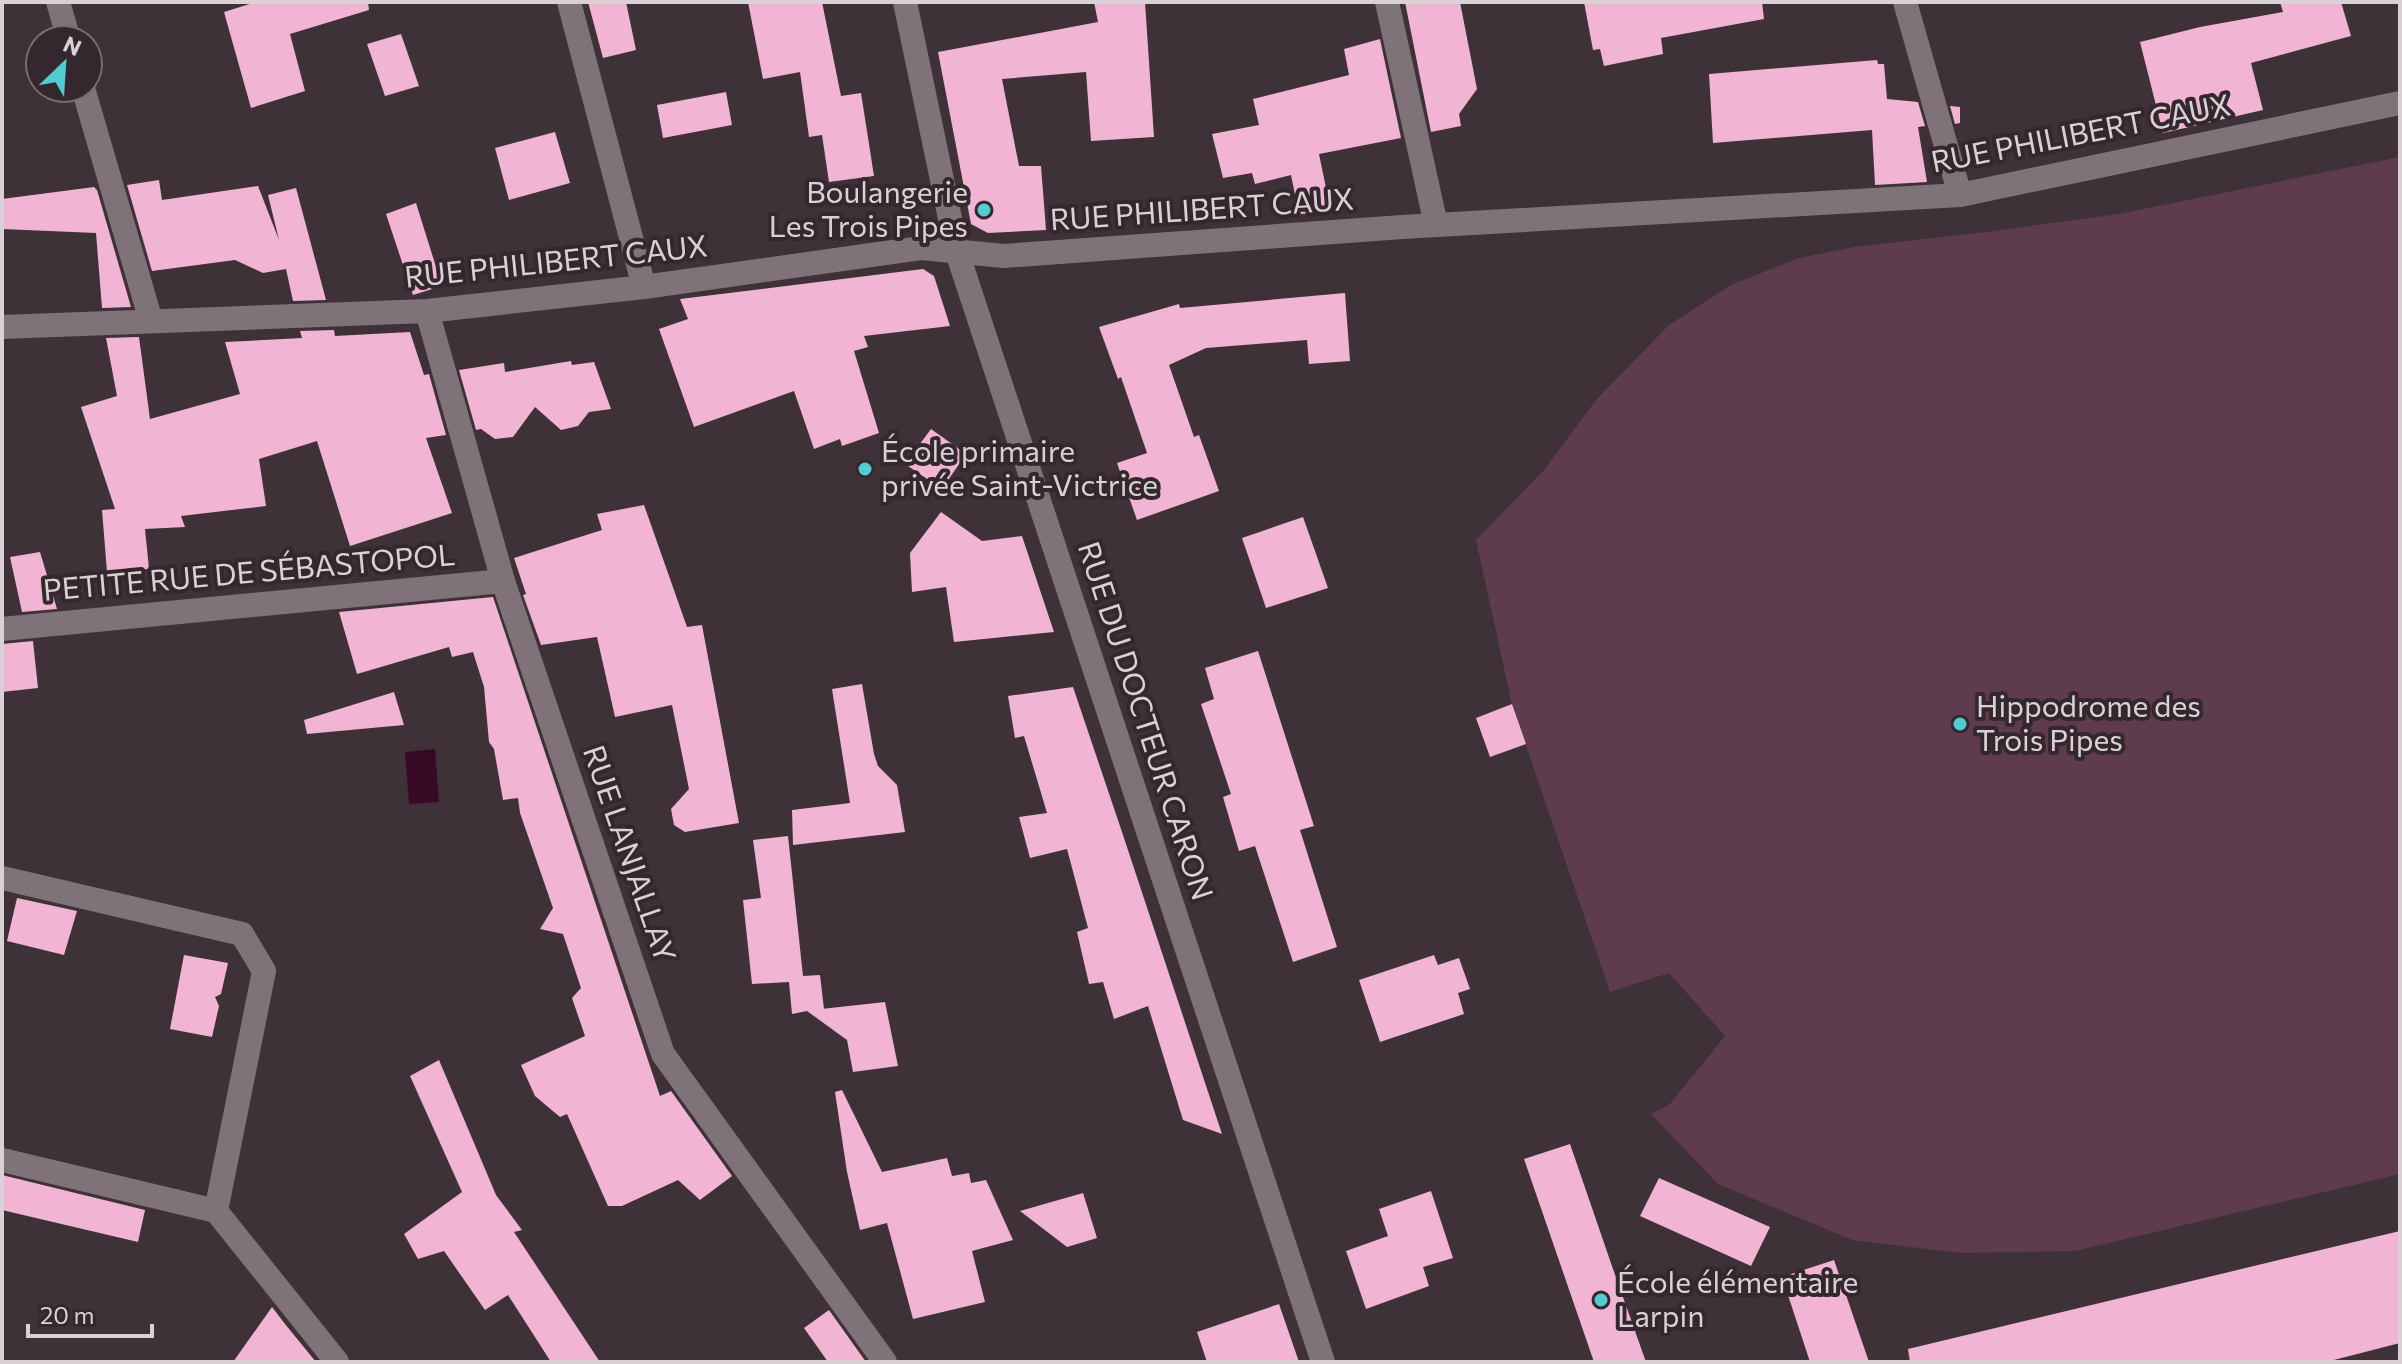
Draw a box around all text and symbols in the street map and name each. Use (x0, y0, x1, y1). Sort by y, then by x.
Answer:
north arrow (24, 24, 104, 104)
text: N (59, 30, 86, 61)
street label: RUE PHILIBERT CAUX (1928, 84, 2234, 179)
place label: Boulangerie Les Trois Pipes (769, 172, 968, 243)
street label: RUE PHILIBERT CAUX (1049, 178, 1355, 237)
marker: Boulangerie Les Trois Pipes (975, 201, 993, 219)
street label: RUE PHILIBERT CAUX (402, 225, 709, 294)
place label: École primaire privée Saint-Victrice (881, 431, 1158, 502)
marker: École primaire privée Saint-Victrice (856, 460, 874, 478)
street label: PETITE RUE DE SÉBASTOPOL (41, 534, 456, 607)
street label: RUE DU DOCTEUR CARON (1072, 536, 1223, 904)
place label: Hippodrome des Trois Pipes (1976, 686, 2201, 757)
marker: Hippodrome des Trois Pipes (1951, 715, 1969, 733)
street label: RUE LANJALLAY (577, 740, 686, 966)
place label: École élémentaire Larpin (1617, 1262, 1858, 1333)
scale bar (28, 1288, 152, 1338)
marker: École élémentaire Larpin (1592, 1291, 1610, 1309)
text: 20 m (40, 1300, 94, 1329)

